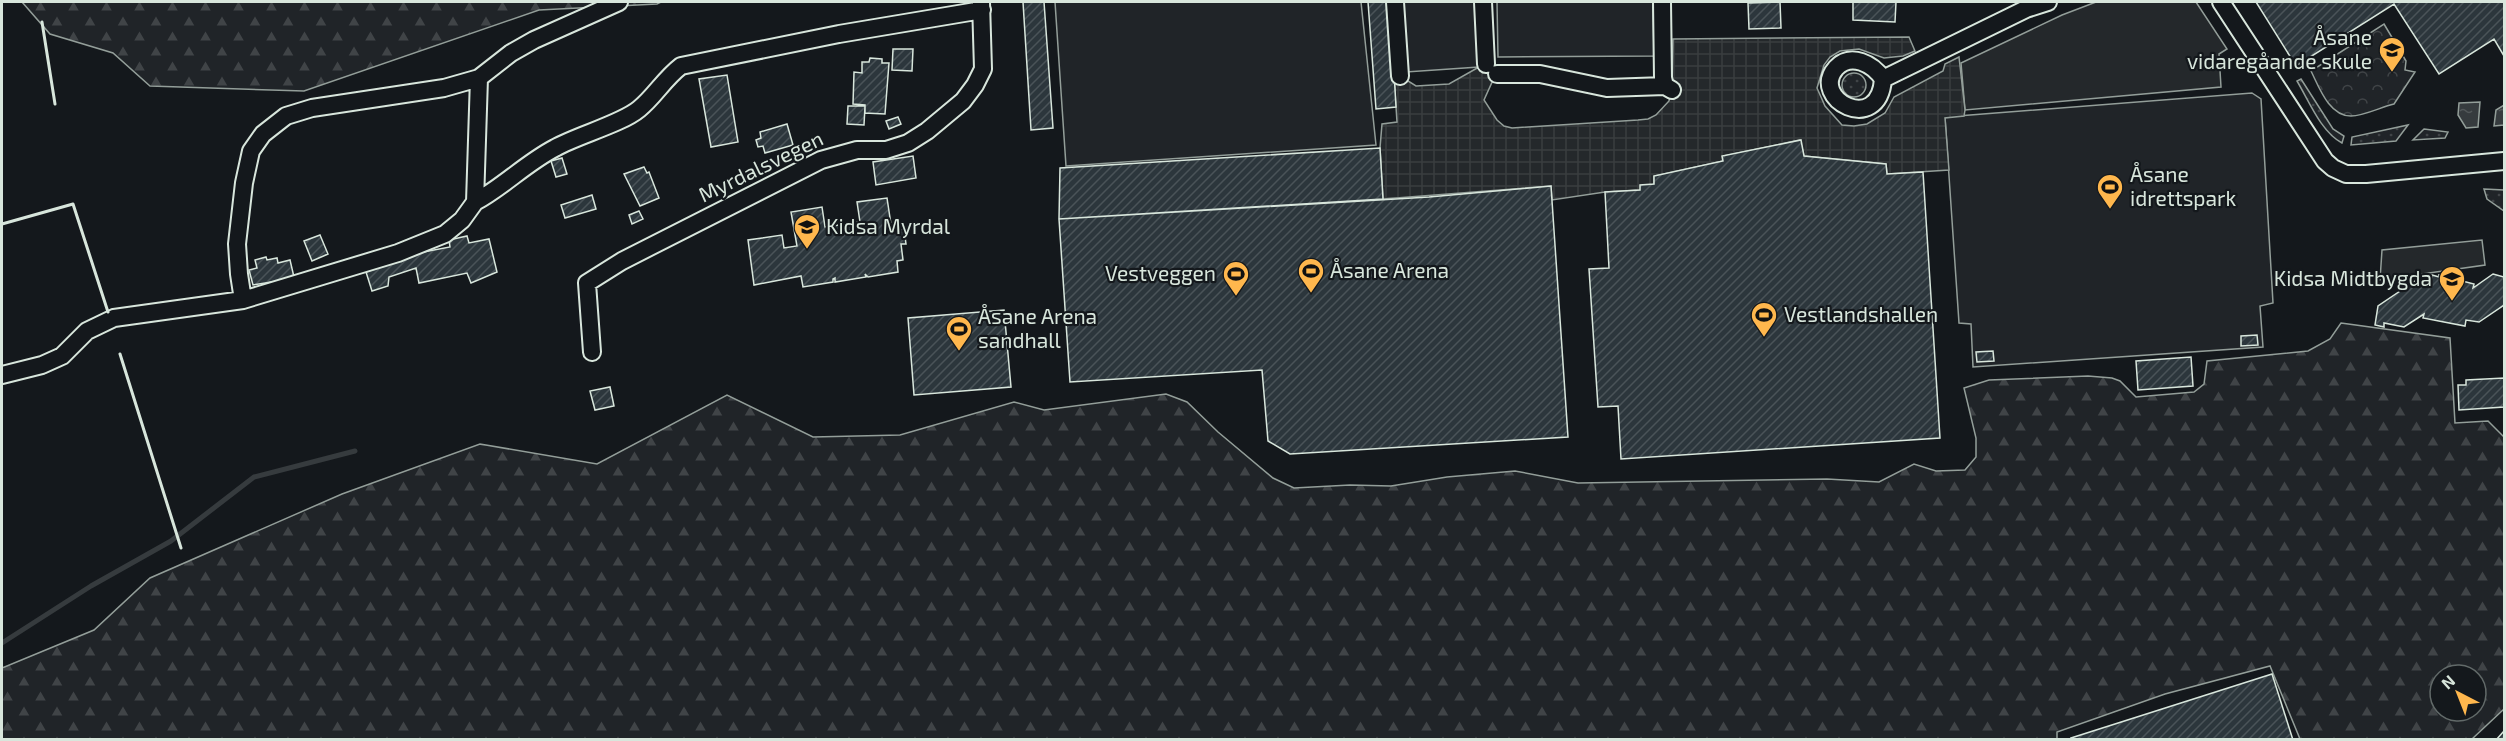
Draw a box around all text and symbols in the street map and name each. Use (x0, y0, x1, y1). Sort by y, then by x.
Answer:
place label: Åsane vidaregåande skule (2187, 24, 2372, 73)
school or university icon: Åsane vidaregåande skule (2377, 35, 2407, 73)
street label: Myrdalsvegen (694, 125, 827, 207)
place label: Åsane idrettspark (2130, 161, 2236, 210)
sports icon: Åsane idrettspark (2095, 172, 2125, 210)
school or university icon: Kidsa Myrdal (792, 212, 822, 250)
place label: Kidsa Myrdal (826, 213, 951, 238)
sports icon: Åsane Arena (1296, 256, 1326, 294)
place label: Åsane Arena (1330, 257, 1449, 282)
sports icon: Vestveggen (1221, 259, 1251, 297)
place label: Vestveggen (1105, 260, 1216, 285)
school or university icon: Kidsa Midtbygda (2437, 264, 2467, 302)
place label: Kidsa Midtbygda (2274, 265, 2432, 290)
sports icon: Vestlandshallen (1749, 300, 1779, 338)
place label: Vestlandshallen (1784, 301, 1938, 326)
place label: Åsane Arena sandhall (978, 303, 1097, 352)
sports icon: Åsane Arena sandhall (944, 314, 974, 352)
north arrow (2428, 663, 2488, 723)
text: N (2437, 671, 2458, 692)

